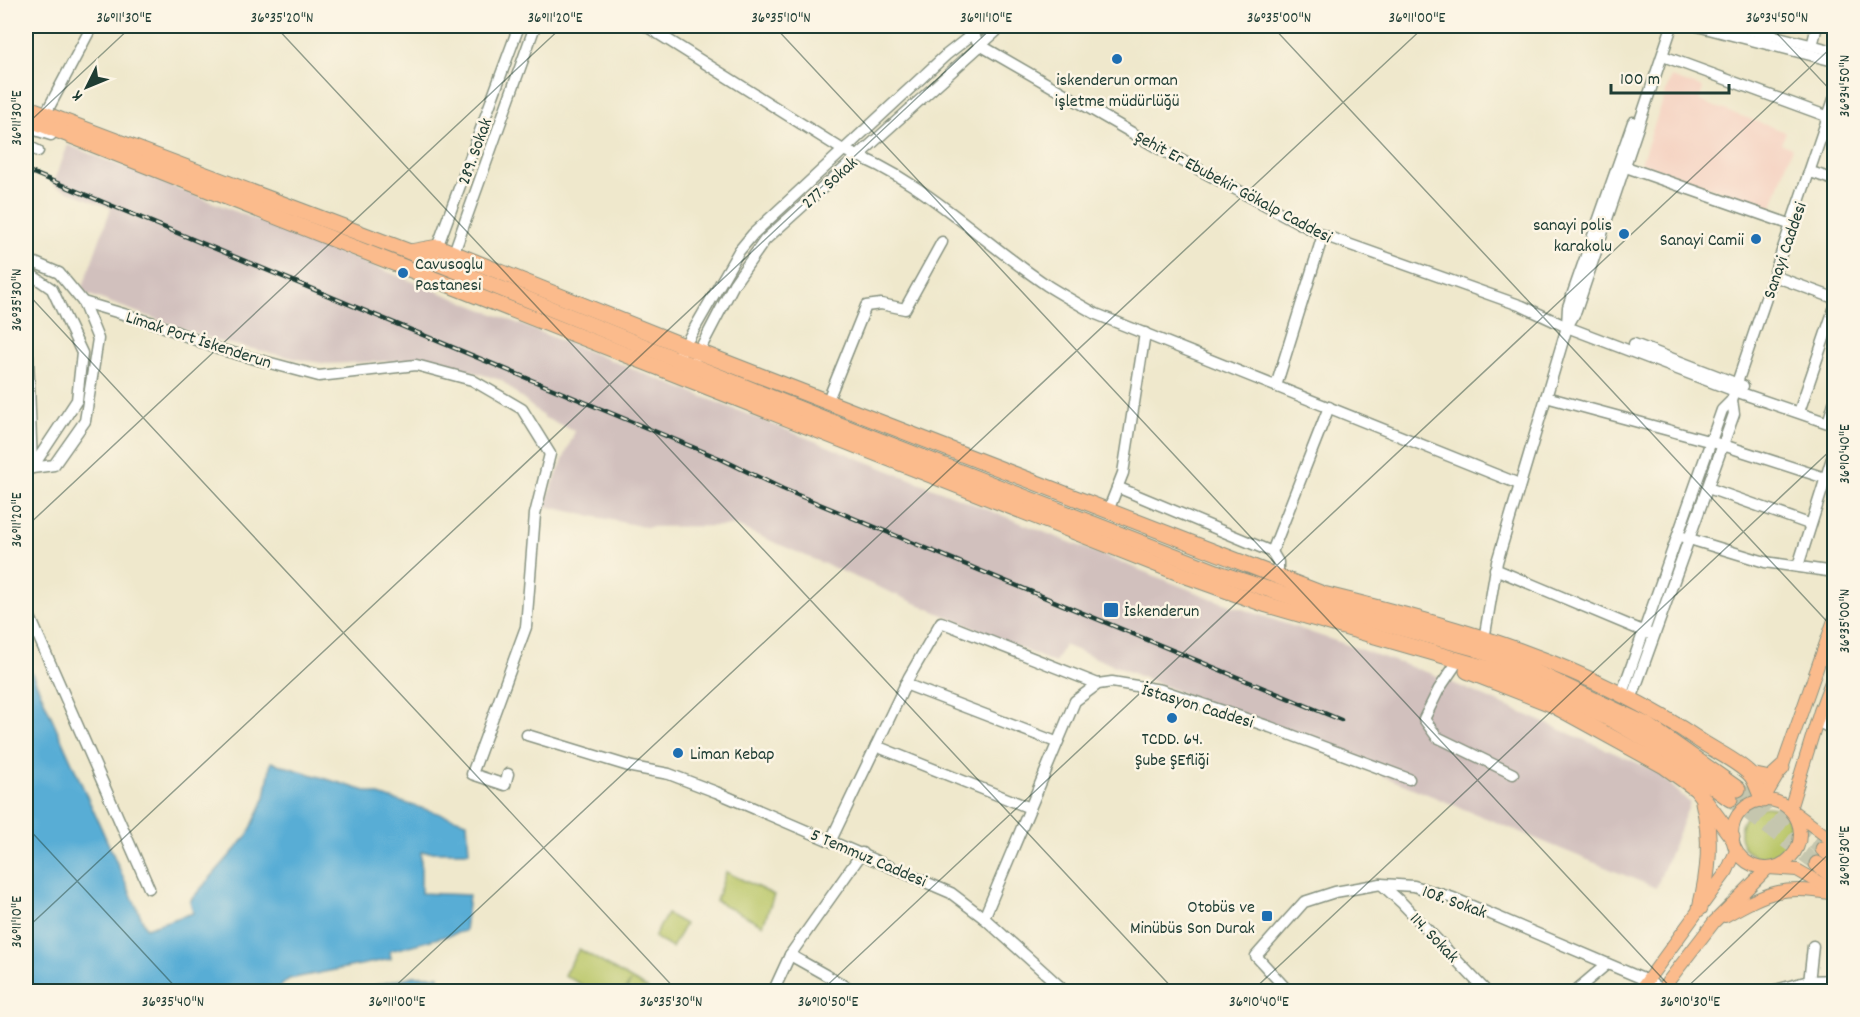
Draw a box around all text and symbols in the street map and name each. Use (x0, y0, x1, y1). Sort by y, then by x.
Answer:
text: 36°11'30"E (96, 8, 152, 30)
text: 36°35'20"N (251, 8, 313, 30)
text: 36°11'20"E (527, 8, 583, 30)
text: 36°35'10"N (751, 8, 811, 30)
text: 36°11'10"E (960, 8, 1012, 30)
text: 36°35'00"N (1247, 8, 1311, 30)
text: 36°11'00"E (1389, 8, 1446, 30)
text: 36°34'50"N (1746, 8, 1808, 30)
marker: iskenderun orman işletme müdürlüğü (1110, 52, 1124, 66)
text: 36°34'50"N (1835, 55, 1857, 117)
north arrow (57, 57, 117, 117)
scale bar (1611, 57, 1730, 95)
text: 100 m (1620, 68, 1660, 93)
place label: iskenderun orman işletme müdürlüğü (1054, 69, 1180, 115)
text: K (67, 85, 89, 106)
text: 36°11'30"E (7, 90, 29, 146)
street label: 289. Sokak (453, 115, 500, 189)
street label: Şehit Er Ebubekir Gökalp Caddesi (1130, 125, 1336, 251)
street label: 277. Sokak (797, 152, 864, 216)
street label: Sanayi Caddesi (1758, 199, 1815, 303)
place label: sanayi polis karakolu (1533, 214, 1612, 260)
marker: sanayi polis karakolu (1617, 227, 1631, 241)
place label: Sanayi Camii (1660, 229, 1744, 254)
marker: Sanayi Camii (1749, 232, 1763, 246)
place label: Cavusoglu Pastanesi (415, 253, 483, 299)
marker: Cavusoglu Pastanesi (396, 266, 410, 280)
text: 36°35'30"N (7, 269, 29, 331)
street label: Limak Port İskenderun (122, 306, 274, 377)
text: 36°10'40"E (1835, 424, 1857, 484)
text: 36°11'20"E (7, 492, 29, 548)
text: 36°35'00"N (1835, 589, 1857, 653)
place label: İskenderun (1124, 600, 1199, 625)
marker: İskenderun (1102, 601, 1120, 619)
street label: İstasyon Caddesi (1138, 678, 1256, 736)
marker: TCDD. 64. Şube ŞEfliği (1165, 711, 1179, 725)
place label: TCDD. 64. Şube ŞEfliği (1135, 728, 1209, 774)
place label: Liman Kebap (690, 743, 775, 768)
marker: Liman Kebap (671, 746, 685, 760)
street label: 5 Temmuz Caddesi (806, 824, 930, 895)
text: 36°10'30"E (1835, 826, 1857, 886)
street label: 108. Sokak (1418, 880, 1490, 927)
text: 36°11'10"E (7, 896, 29, 948)
place label: Otobüs ve Minübüs Son Durak (1130, 896, 1255, 942)
street label: 114. Sokak (1403, 908, 1464, 970)
marker: Otobüs ve Minübüs Son Durak (1260, 909, 1274, 923)
text: 36°35'40"N (142, 992, 204, 1014)
text: 36°11'00"E (369, 992, 426, 1014)
text: 36°35'30"N (640, 992, 702, 1014)
text: 36°10'50"E (798, 992, 858, 1014)
text: 36°10'40"E (1229, 992, 1289, 1014)
text: 36°10'30"E (1660, 992, 1720, 1014)

